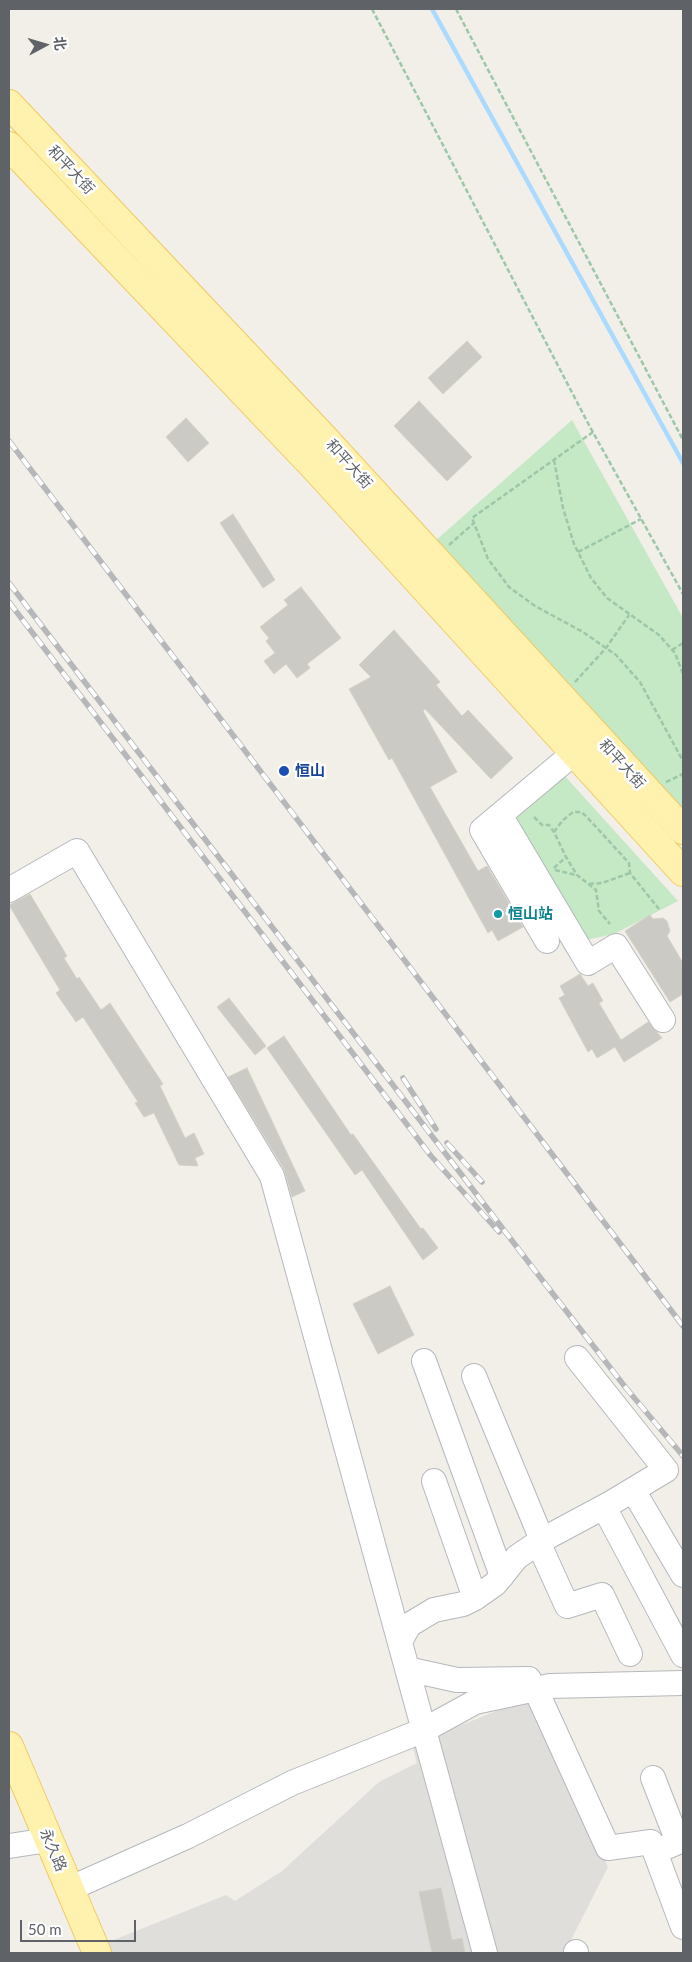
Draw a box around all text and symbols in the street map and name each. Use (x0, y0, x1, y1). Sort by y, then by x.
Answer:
north arrow (20, 20, 70, 70)
text: 北 (51, 36, 70, 51)
street label: 和平大街 (44, 142, 98, 198)
street label: 和平大街 (322, 436, 376, 492)
street label: 和平大街 (595, 736, 649, 792)
place label: 恒山 (295, 762, 325, 780)
marker: 恒山 (277, 764, 291, 778)
place label: 恒山站 (508, 905, 553, 923)
marker: 恒山站 (492, 908, 504, 920)
street label: 永久路 (36, 1826, 70, 1874)
scale bar (22, 1910, 139, 1942)
text: 50 m (28, 1920, 62, 1938)

